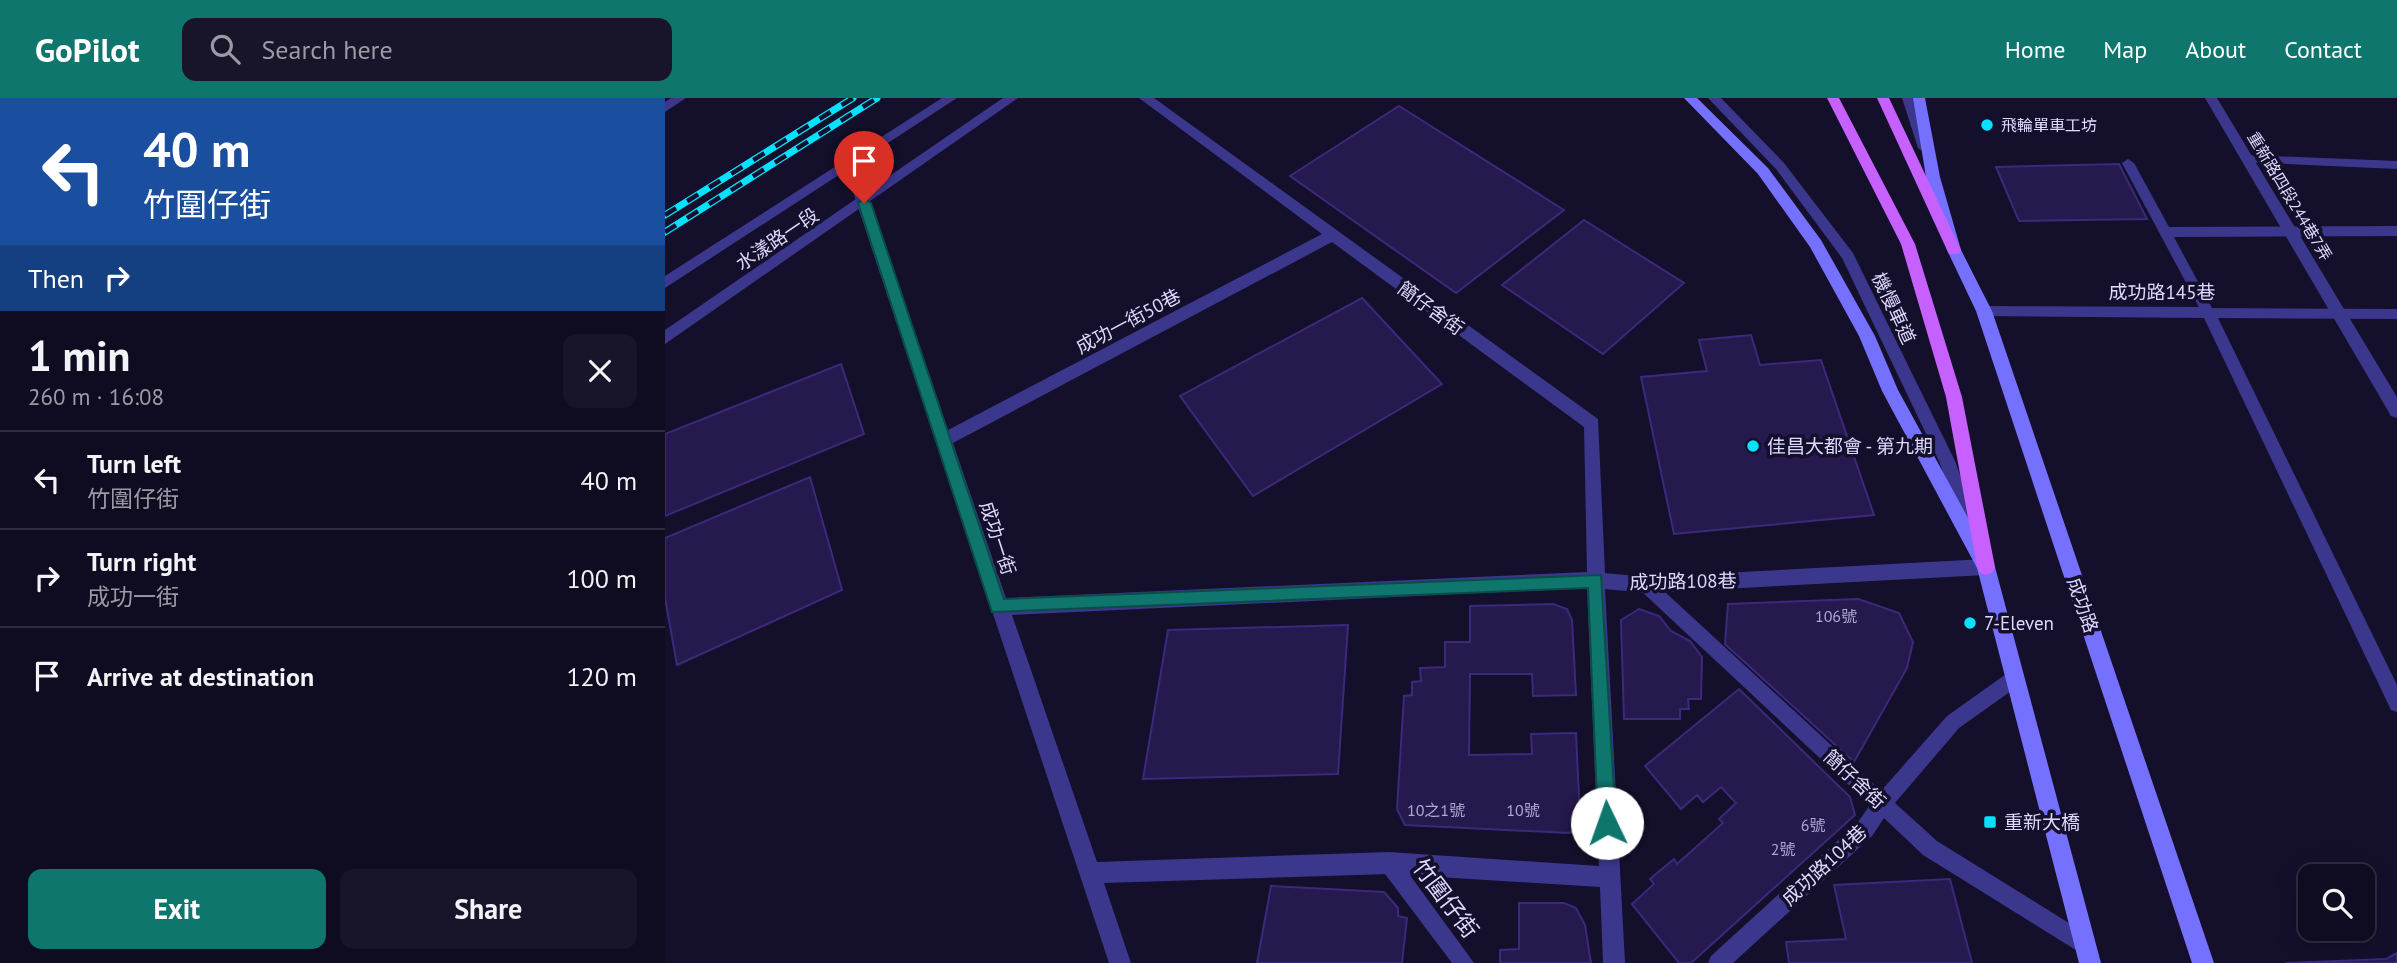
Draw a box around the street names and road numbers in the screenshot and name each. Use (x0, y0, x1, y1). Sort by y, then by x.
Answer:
street label: 重新路四段244巷7弄 (2244, 128, 2336, 264)
street label: 水漾路一段 (731, 202, 823, 276)
street label: 機慢車道 (1867, 268, 1921, 348)
street label: 簡仔舍街 (1393, 276, 1469, 340)
street label: 成功路145巷 (2108, 280, 2216, 304)
street label: 成功一街50巷 (1071, 283, 1185, 359)
street label: 成功一街 (975, 498, 1021, 578)
street label: 成功路108巷 (1629, 568, 1737, 594)
street label: 成功路 (2062, 574, 2104, 636)
street label: 簡仔舍街 (1819, 744, 1891, 814)
street label: 成功路104巷 (1777, 820, 1871, 910)
street label: 竹圍仔街 (1407, 853, 1485, 943)

